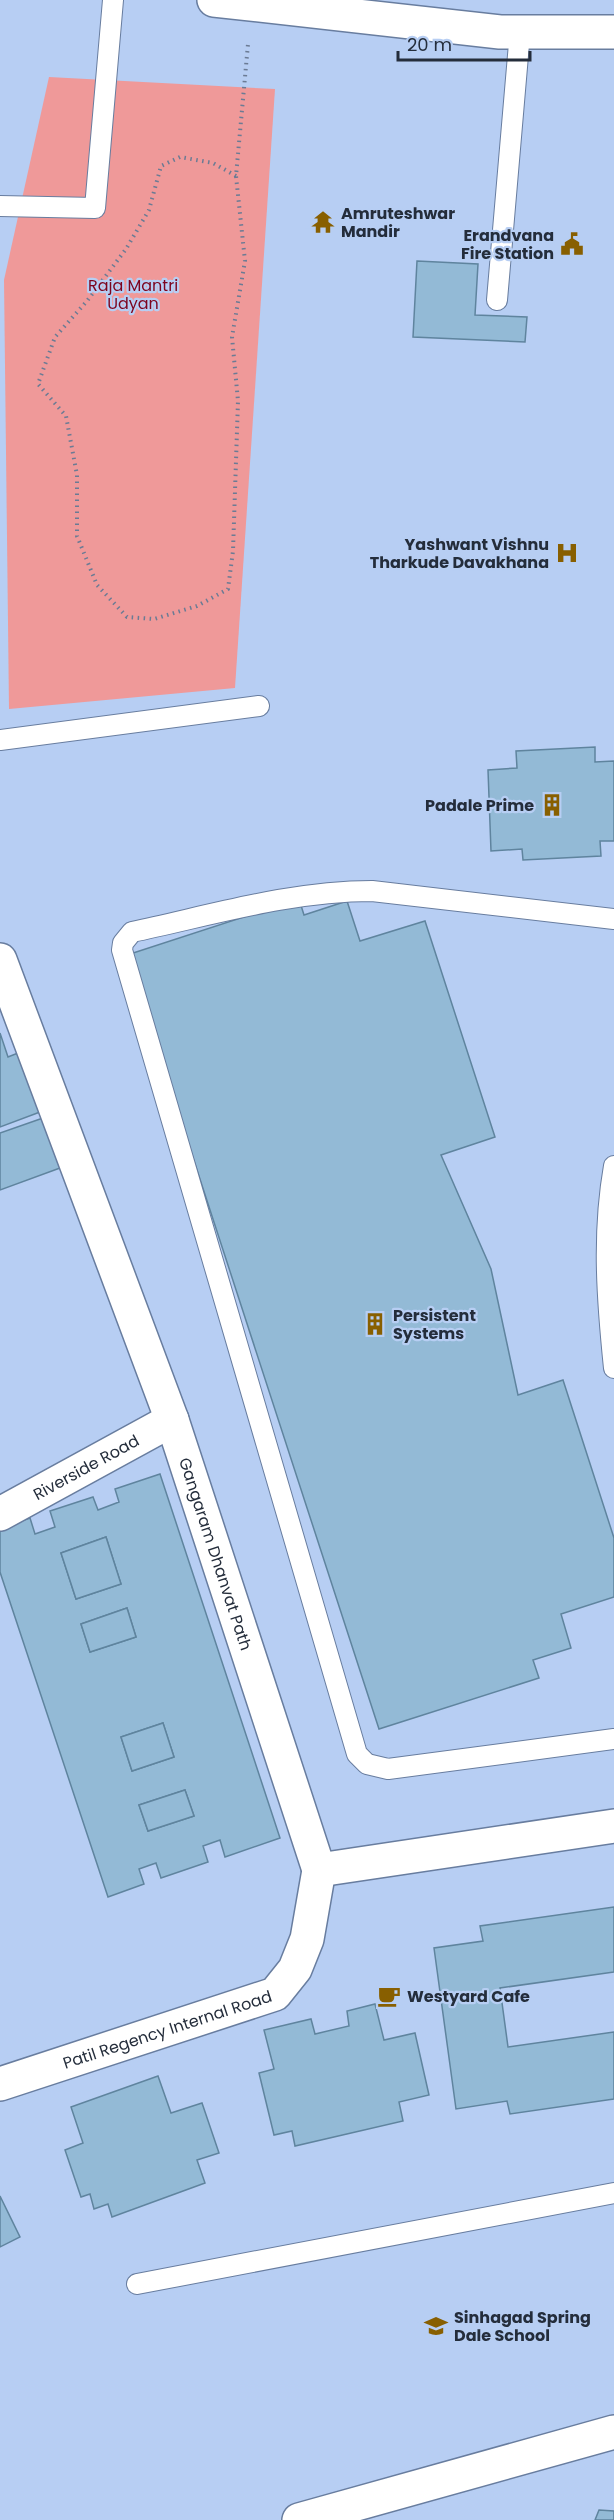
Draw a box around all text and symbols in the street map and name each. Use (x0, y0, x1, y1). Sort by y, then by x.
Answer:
scale bar (398, 24, 530, 62)
text: 20 m (407, 32, 452, 57)
place label: Amruteshwar Mandir (341, 202, 455, 243)
temple icon: Amruteshwar Mandir (310, 209, 336, 235)
place label: Erandvana Fire Station (461, 224, 554, 265)
public building icon: Erandvana Fire Station (559, 231, 585, 257)
park label: Raja Mantri Udyan (88, 274, 178, 315)
place label: Yashwant Vishnu Tharkude Davakhana (370, 533, 549, 574)
hospital icon: Yashwant Vishnu Tharkude Davakhana (554, 540, 580, 566)
building icon: Padale Prime (539, 792, 565, 818)
place label: Padale Prime (425, 794, 534, 817)
place label: Persistent Systems (393, 1304, 476, 1345)
building icon: Persistent Systems (362, 1311, 388, 1337)
street label: Riverside Road (29, 1429, 143, 1505)
street label: Gangaram Dhanvat Path (174, 1455, 258, 1653)
cafe icon: Westyard Cafe (376, 1983, 402, 2009)
street label: Patil Regency Internal Road (60, 1984, 275, 2074)
place label: Westyard Cafe (407, 1985, 530, 2008)
place label: Sinhagad Spring Dale School (454, 2306, 591, 2347)
school or university icon: Sinhagad Spring Dale School (423, 2313, 449, 2339)

